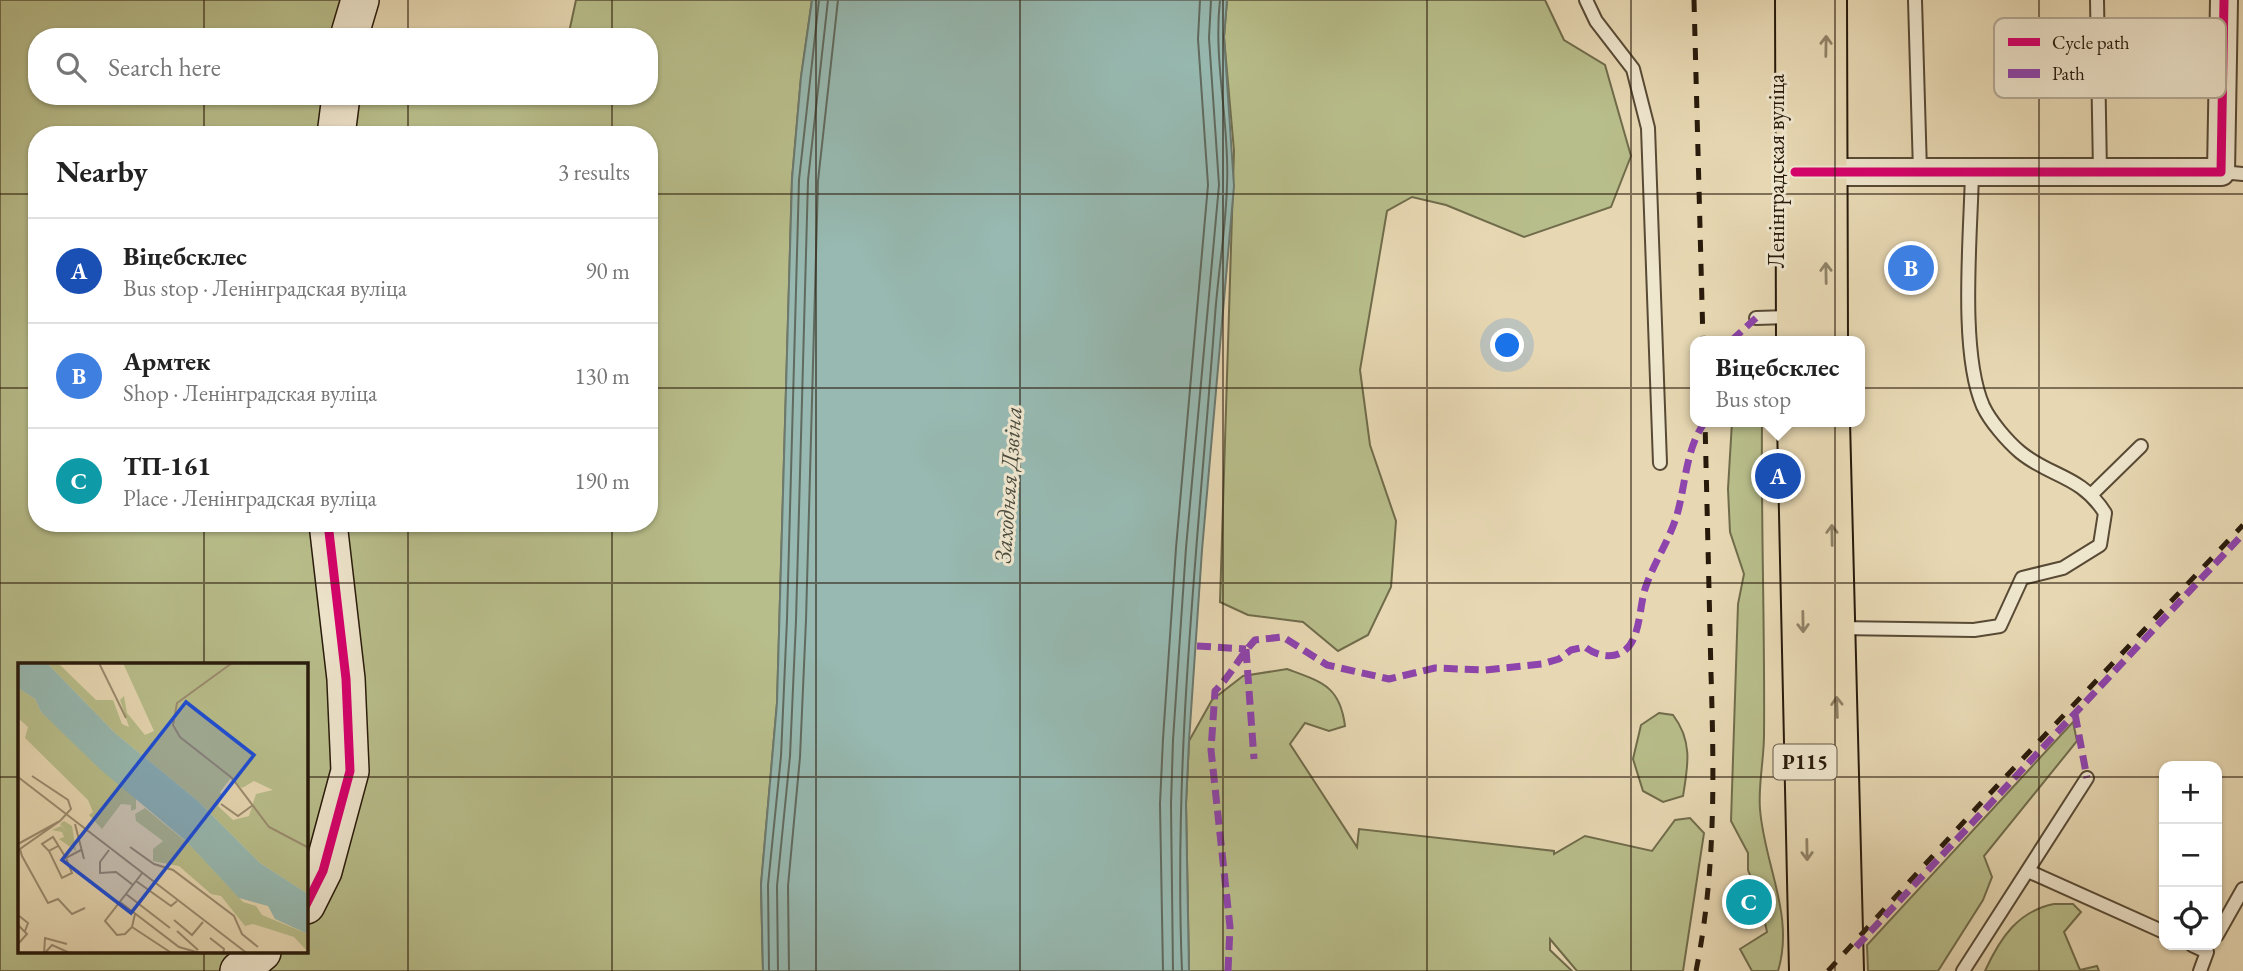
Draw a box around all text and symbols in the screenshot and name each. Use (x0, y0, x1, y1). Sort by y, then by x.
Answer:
legend (1994, 18, 2226, 98)
search box (28, 28, 658, 105)
text: Cycle path (2052, 30, 2130, 55)
one-way arrow (1820, 34, 1833, 57)
icon: search (52, 48, 90, 86)
text: Search here (108, 50, 221, 84)
text: Path (2052, 61, 2085, 86)
street label: Ленінградская вуліца (1761, 73, 1791, 268)
text: Nearby (56, 152, 148, 191)
text: 3 results (558, 157, 630, 187)
text: Віцебсклес (123, 239, 247, 273)
pin: B (1888, 242, 1934, 294)
text: A (71, 256, 87, 286)
text: 90 m (585, 256, 630, 286)
one-way arrow (1819, 262, 1833, 285)
text: Bus stop · Ленінградская вуліца (123, 273, 407, 303)
your location (1490, 328, 1524, 362)
popup (1690, 336, 1865, 427)
text: Армтек (123, 344, 210, 378)
text: Віцебсклес (1716, 350, 1839, 384)
text: B (72, 361, 86, 391)
text: 130 m (574, 361, 630, 391)
text: Shop · Ленінградская вуліца (123, 378, 377, 408)
text: Bus stop (1716, 384, 1791, 414)
water label: Заходняя Дзвіна (987, 405, 1028, 565)
text: ТП-161 (123, 449, 211, 483)
pin: A (1755, 450, 1801, 502)
text: C (71, 466, 87, 496)
text: 190 m (574, 466, 630, 496)
text: Place · Ленінградская вуліца (123, 483, 377, 513)
one-way arrow (1826, 524, 1839, 547)
one-way arrow (1796, 610, 1810, 633)
inset map (18, 663, 308, 954)
one-way arrow (1830, 696, 1843, 719)
road number: Р115 (1773, 744, 1836, 780)
map controls (2159, 761, 2222, 950)
button: + (2159, 761, 2222, 824)
button: − (2159, 824, 2222, 887)
one-way arrow (1800, 838, 1814, 861)
pin: C (1726, 876, 1772, 928)
button: locate (2159, 887, 2222, 950)

